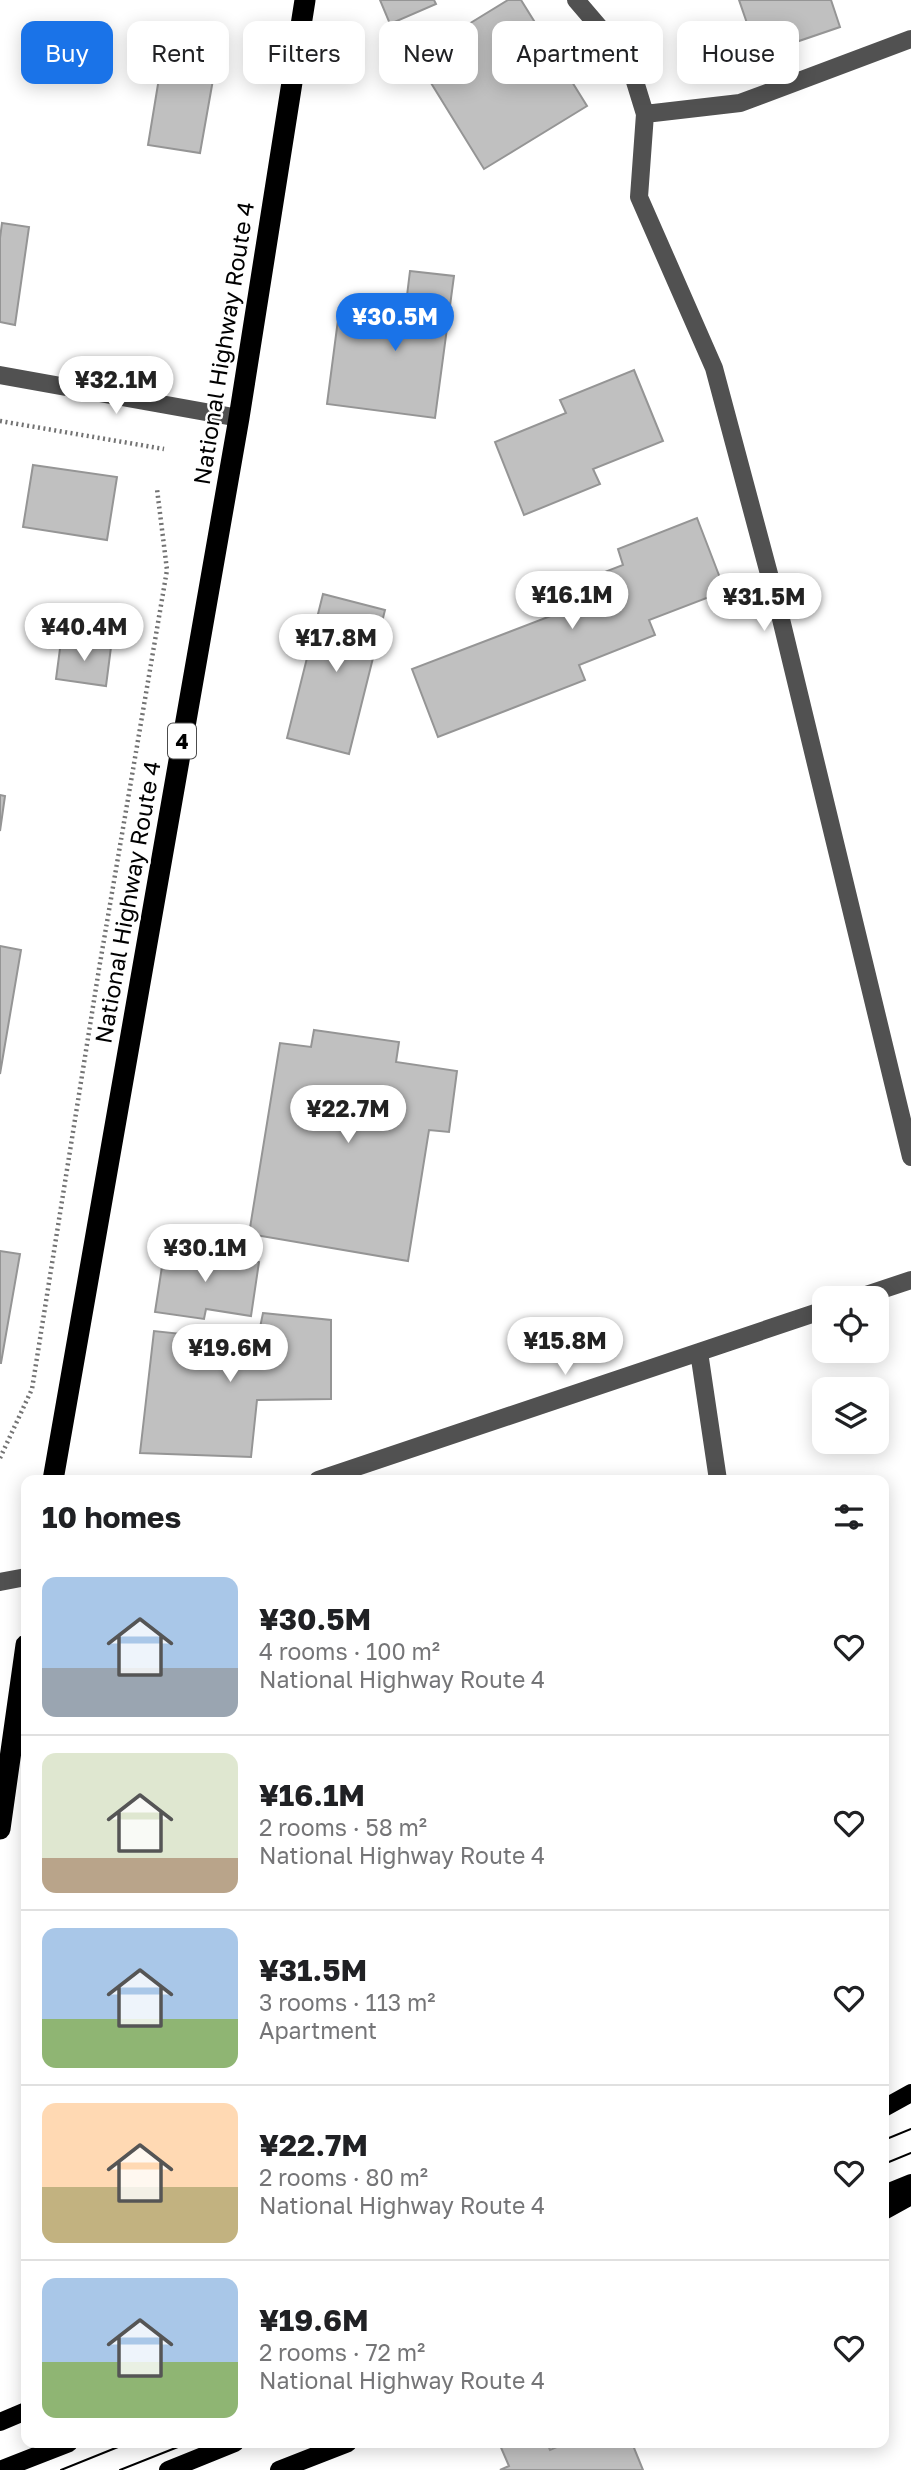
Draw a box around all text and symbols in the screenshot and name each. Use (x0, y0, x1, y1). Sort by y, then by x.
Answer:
chip: Buy (21, 21, 113, 84)
chip: Rent (127, 21, 229, 84)
chip: Filters (243, 21, 365, 84)
chip: New (379, 21, 478, 84)
chip: Apartment (492, 21, 663, 84)
chip: House (677, 21, 799, 84)
street label: National Highway Route 4 (187, 199, 259, 487)
pin: ¥30.5M (338, 294, 452, 353)
text: ¥30.5M (352, 302, 438, 330)
pin: ¥32.1M (59, 356, 173, 416)
text: ¥32.1M (75, 365, 157, 393)
pin: ¥16.1M (515, 572, 629, 631)
pin: ¥31.5M (707, 574, 821, 633)
text: ¥16.1M (531, 580, 613, 608)
text: ¥31.5M (723, 582, 805, 610)
pin: ¥40.4M (27, 604, 141, 663)
text: ¥40.4M (41, 612, 127, 640)
pin: ¥17.8M (279, 614, 393, 674)
text: ¥17.8M (295, 623, 377, 651)
road number: 4 (168, 724, 196, 758)
street label: National Highway Route 4 (88, 759, 166, 1045)
pin: ¥22.7M (291, 1086, 405, 1145)
text: ¥22.7M (306, 1094, 390, 1122)
pin: ¥30.1M (148, 1224, 262, 1284)
text: ¥30.1M (163, 1233, 247, 1261)
map controls (812, 1286, 889, 1454)
button: locate (812, 1286, 889, 1363)
pin: ¥15.8M (508, 1318, 622, 1377)
pin: ¥19.6M (173, 1324, 287, 1384)
text: ¥15.8M (523, 1326, 607, 1354)
text: ¥19.6M (188, 1333, 272, 1361)
button: layers (812, 1377, 889, 1454)
icon: filters (830, 1498, 868, 1536)
text: 10 homes (42, 1499, 181, 1535)
text: ¥30.5M (259, 1601, 371, 1637)
icon: home (98, 1605, 182, 1689)
icon: heart (830, 1628, 868, 1666)
text: 4 rooms · 100 m² (259, 1637, 440, 1665)
text: National Highway Route 4 (259, 1665, 545, 1693)
text: ¥16.1M (259, 1777, 365, 1813)
icon: home (98, 1781, 182, 1865)
icon: heart (830, 1804, 868, 1842)
text: 2 rooms · 58 m² (259, 1813, 427, 1841)
text: National Highway Route 4 (259, 1841, 545, 1869)
text: ¥31.5M (259, 1952, 367, 1988)
icon: home (98, 1956, 182, 2040)
icon: heart (830, 1979, 868, 2017)
text: 3 rooms · 113 m² (259, 1988, 436, 2016)
text: Apartment (259, 2016, 377, 2044)
text: ¥22.7M (259, 2127, 368, 2163)
icon: home (98, 2131, 182, 2215)
icon: heart (830, 2154, 868, 2192)
text: 2 rooms · 80 m² (259, 2163, 428, 2191)
text: National Highway Route 4 (259, 2191, 545, 2219)
text: ¥19.6M (259, 2302, 369, 2338)
icon: home (98, 2306, 182, 2390)
icon: heart (830, 2329, 868, 2367)
text: 2 rooms · 72 m² (259, 2338, 425, 2366)
text: National Highway Route 4 (259, 2366, 545, 2394)

